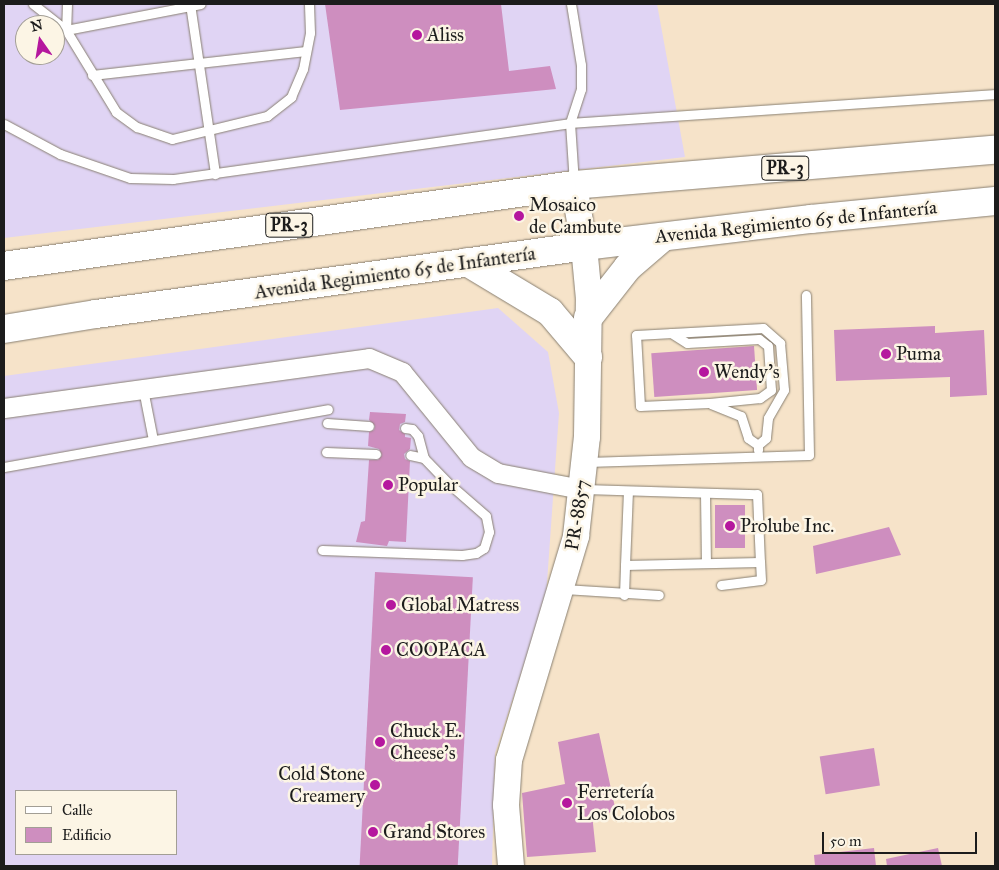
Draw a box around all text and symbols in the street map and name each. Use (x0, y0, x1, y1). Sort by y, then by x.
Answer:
north arrow (15, 15, 65, 65)
text: N (29, 16, 44, 35)
place label: Aliss (427, 24, 464, 46)
marker: Aliss (411, 29, 423, 41)
road number: PR-3 (760, 152, 810, 184)
place label: Mosaico de Cambute (529, 194, 621, 238)
street label: Avenida Regimiento 65 de Infantería (654, 196, 938, 248)
road number: PR-3 (264, 210, 314, 240)
marker: Mosaico de Cambute (513, 210, 525, 222)
street label: Avenida Regimiento 65 de Infantería (253, 242, 537, 304)
place label: Puma (896, 343, 941, 365)
marker: Puma (880, 348, 892, 360)
place label: Wendy's (714, 361, 780, 383)
marker: Wendy's (698, 366, 710, 378)
place label: Popular (398, 474, 458, 496)
street label: PR-8857 (560, 478, 594, 552)
marker: Popular (382, 479, 394, 491)
place label: Prolube Inc. (740, 515, 834, 537)
marker: Prolube Inc. (724, 520, 736, 532)
place label: Global Matress (401, 594, 519, 616)
marker: Global Matress (385, 599, 397, 611)
place label: COOPACA (396, 639, 486, 661)
marker: COOPACA (380, 644, 392, 656)
place label: Chuck E. Cheese's (390, 720, 462, 764)
marker: Chuck E. Cheese's (374, 736, 386, 748)
place label: Cold Stone Creamery (278, 763, 365, 807)
marker: Cold Stone Creamery (369, 779, 381, 791)
place label: Ferretería Los Colobos (577, 781, 675, 825)
legend (15, 790, 178, 855)
marker: Ferretería Los Colobos (561, 797, 573, 809)
text: Calle (62, 801, 93, 819)
place label: Grand Stores (383, 821, 485, 843)
scale bar (824, 822, 979, 854)
text: Edificio (62, 826, 111, 844)
marker: Grand Stores (367, 826, 379, 838)
text: 50 m (830, 832, 862, 850)

